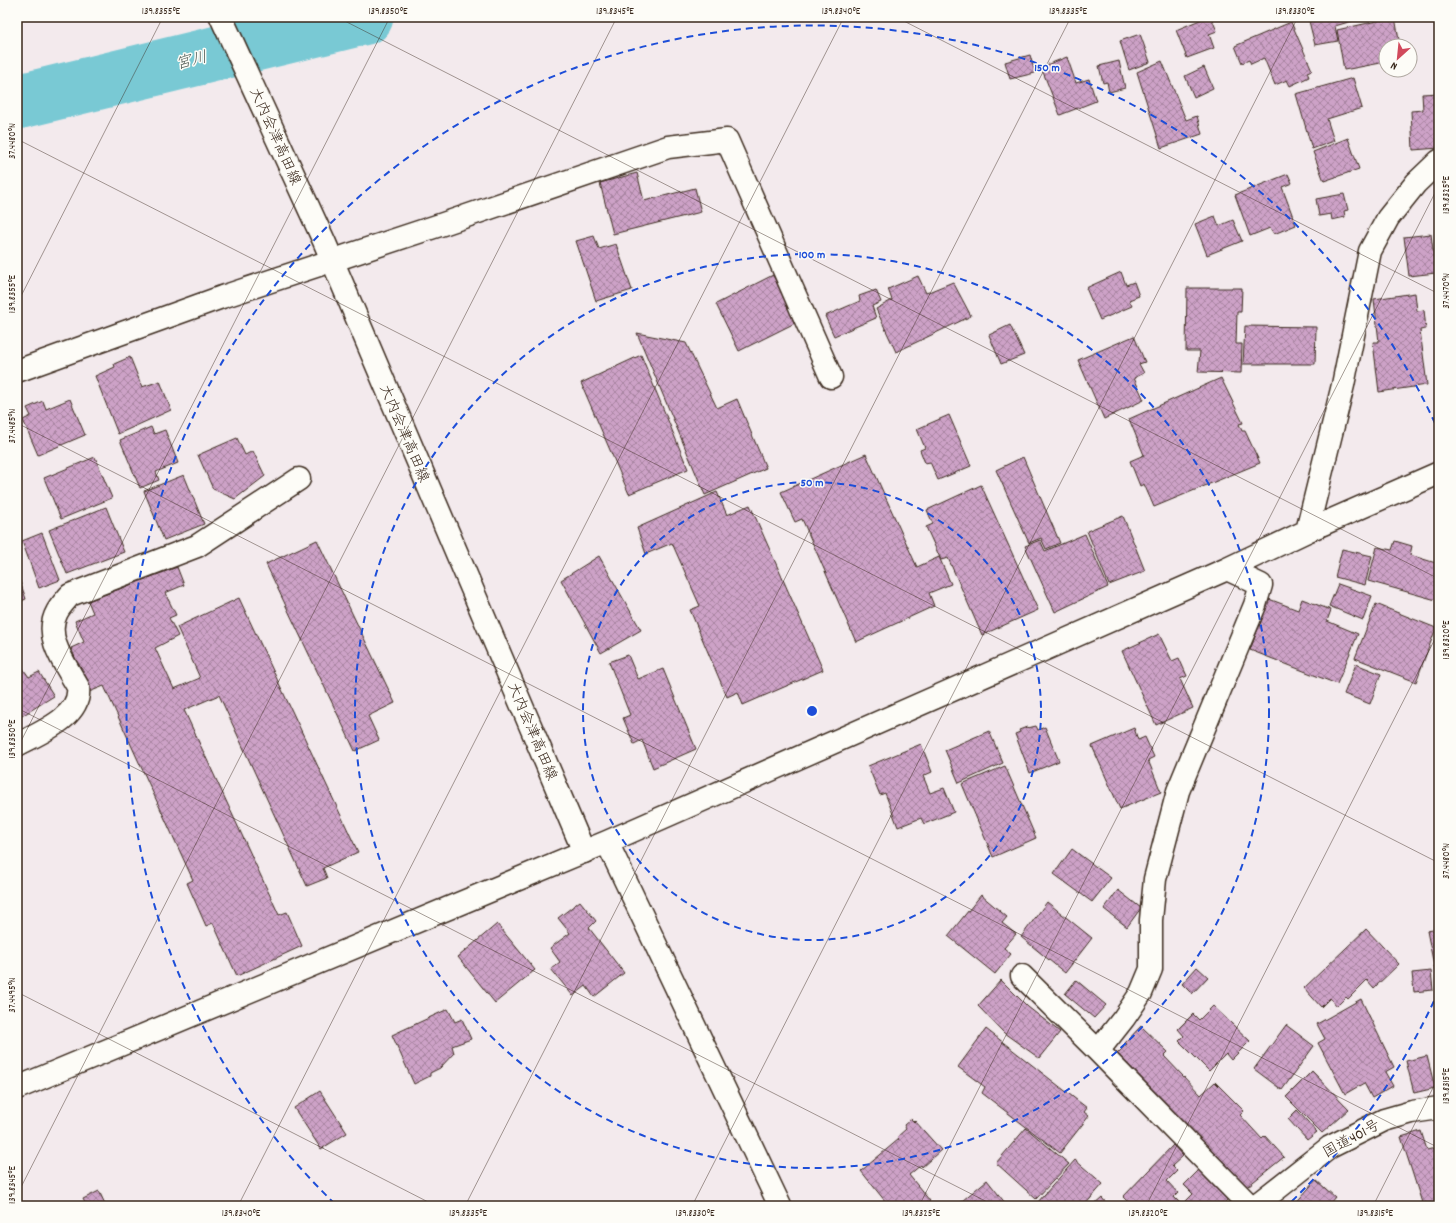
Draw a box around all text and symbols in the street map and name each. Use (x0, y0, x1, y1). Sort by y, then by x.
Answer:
text: 139.8355°E (142, 5, 181, 19)
text: 139.8350°E (368, 5, 408, 19)
text: 139.8345°E (596, 5, 634, 19)
text: 139.8340°E (822, 5, 861, 19)
text: 139.8335°E (1049, 5, 1088, 19)
text: 139.8330°E (1276, 5, 1315, 19)
north arrow (1378, 38, 1418, 78)
water label: 宮川 (173, 46, 210, 76)
text: N (1388, 57, 1400, 73)
text: 150 m (1034, 60, 1060, 77)
street label: 大内会津高田線 (243, 84, 306, 189)
text: 37.4480°N (6, 123, 20, 159)
text: 139.8325°E (1440, 176, 1454, 214)
text: 100 m (799, 247, 825, 264)
text: 37.4470°N (1440, 273, 1454, 309)
text: 139.8355°E (6, 274, 20, 313)
street label: 大内会津高田線 (373, 381, 434, 486)
text: 37.4485°N (6, 408, 20, 444)
text: 50 m (800, 475, 824, 492)
text: 139.8320°E (1440, 620, 1454, 659)
street label: 大内会津高田線 (501, 679, 562, 784)
centre of rings (805, 704, 819, 718)
text: 139.8350°E (6, 719, 20, 759)
text: 37.4480°N (1440, 843, 1454, 879)
text: 37.4495°N (6, 977, 20, 1013)
text: 139.8315°E (1440, 1068, 1454, 1104)
street label: 国道401号 (1319, 1115, 1385, 1165)
text: 139.8345°E (6, 1166, 20, 1204)
text: 139.8340°E (222, 1207, 261, 1221)
text: 139.8335°E (449, 1207, 488, 1221)
text: 139.8330°E (676, 1207, 715, 1221)
text: 139.8325°E (902, 1207, 940, 1221)
text: 139.8320°E (1129, 1207, 1168, 1221)
text: 139.8315°E (1357, 1207, 1393, 1221)

